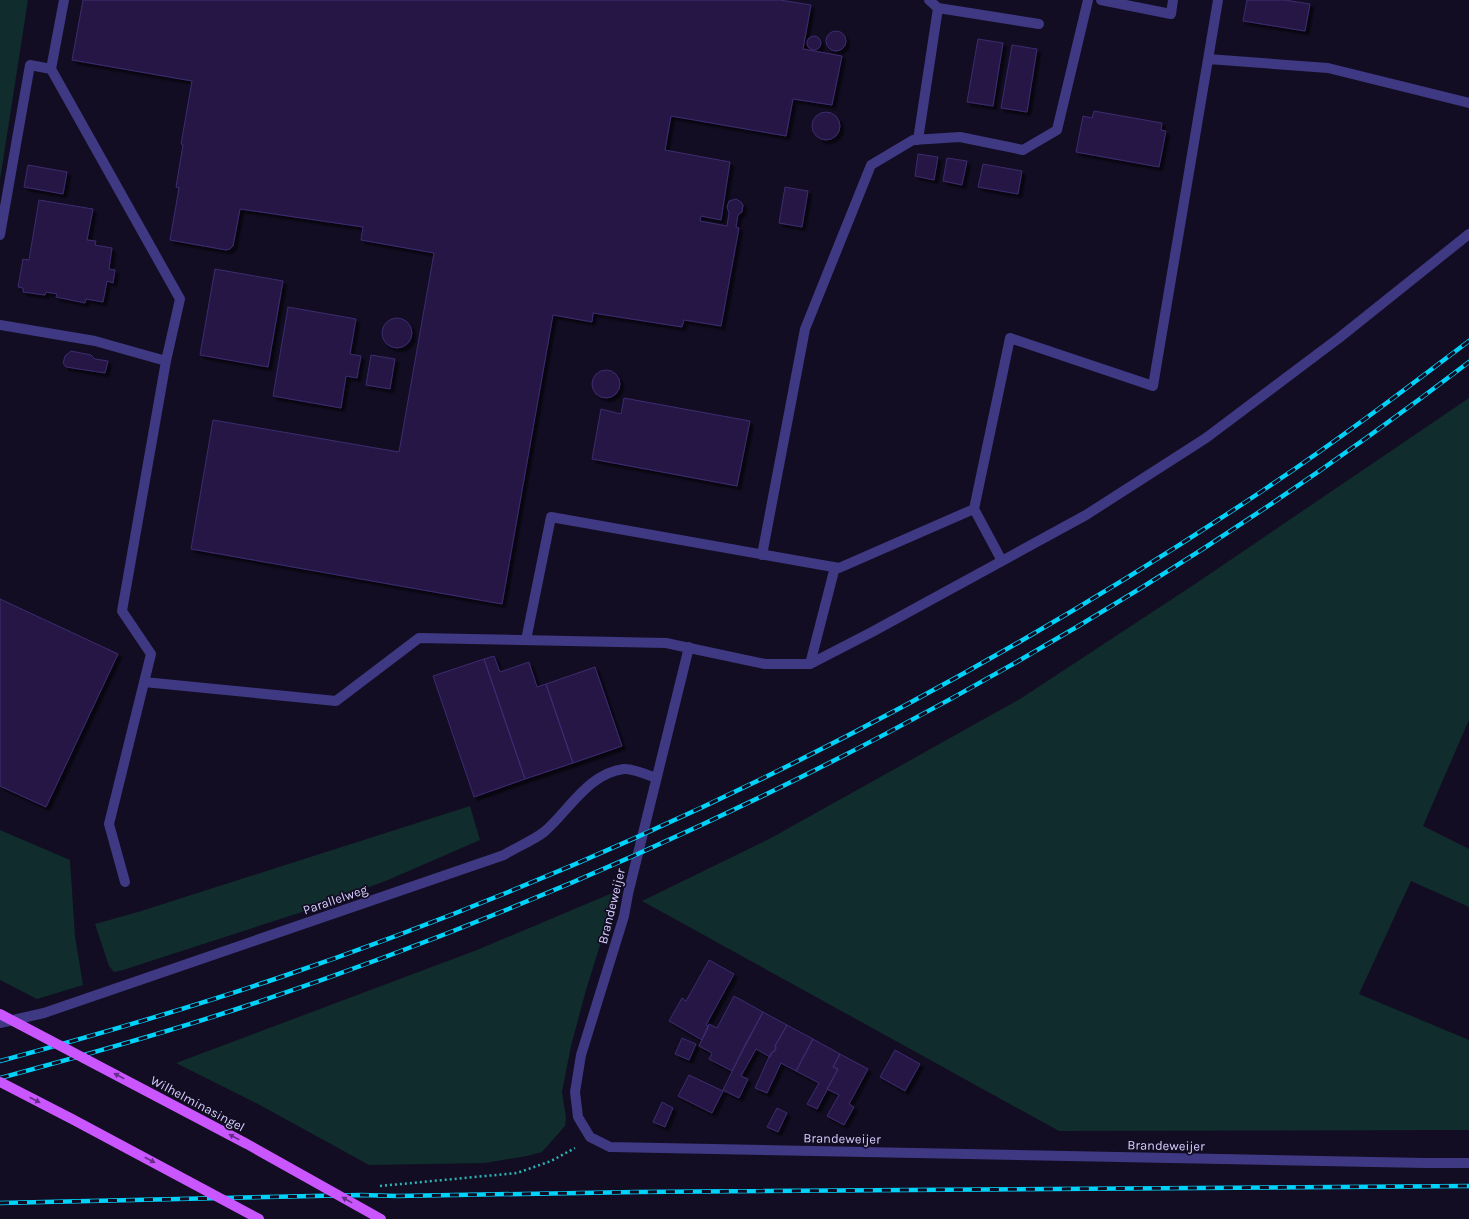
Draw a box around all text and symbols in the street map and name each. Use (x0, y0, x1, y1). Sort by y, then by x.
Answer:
street label: Brandeweijer (595, 866, 628, 946)
street label: Parallelweg (301, 881, 370, 918)
street label: Wilhelminasingel (148, 1072, 247, 1135)
one-way arrow (113, 1073, 125, 1080)
one-way arrow (29, 1096, 40, 1103)
street label: Brandeweijer (803, 1130, 881, 1147)
one-way arrow (228, 1134, 240, 1140)
street label: Brandeweijer (1127, 1137, 1205, 1154)
one-way arrow (144, 1157, 156, 1163)
one-way arrow (341, 1197, 353, 1203)

